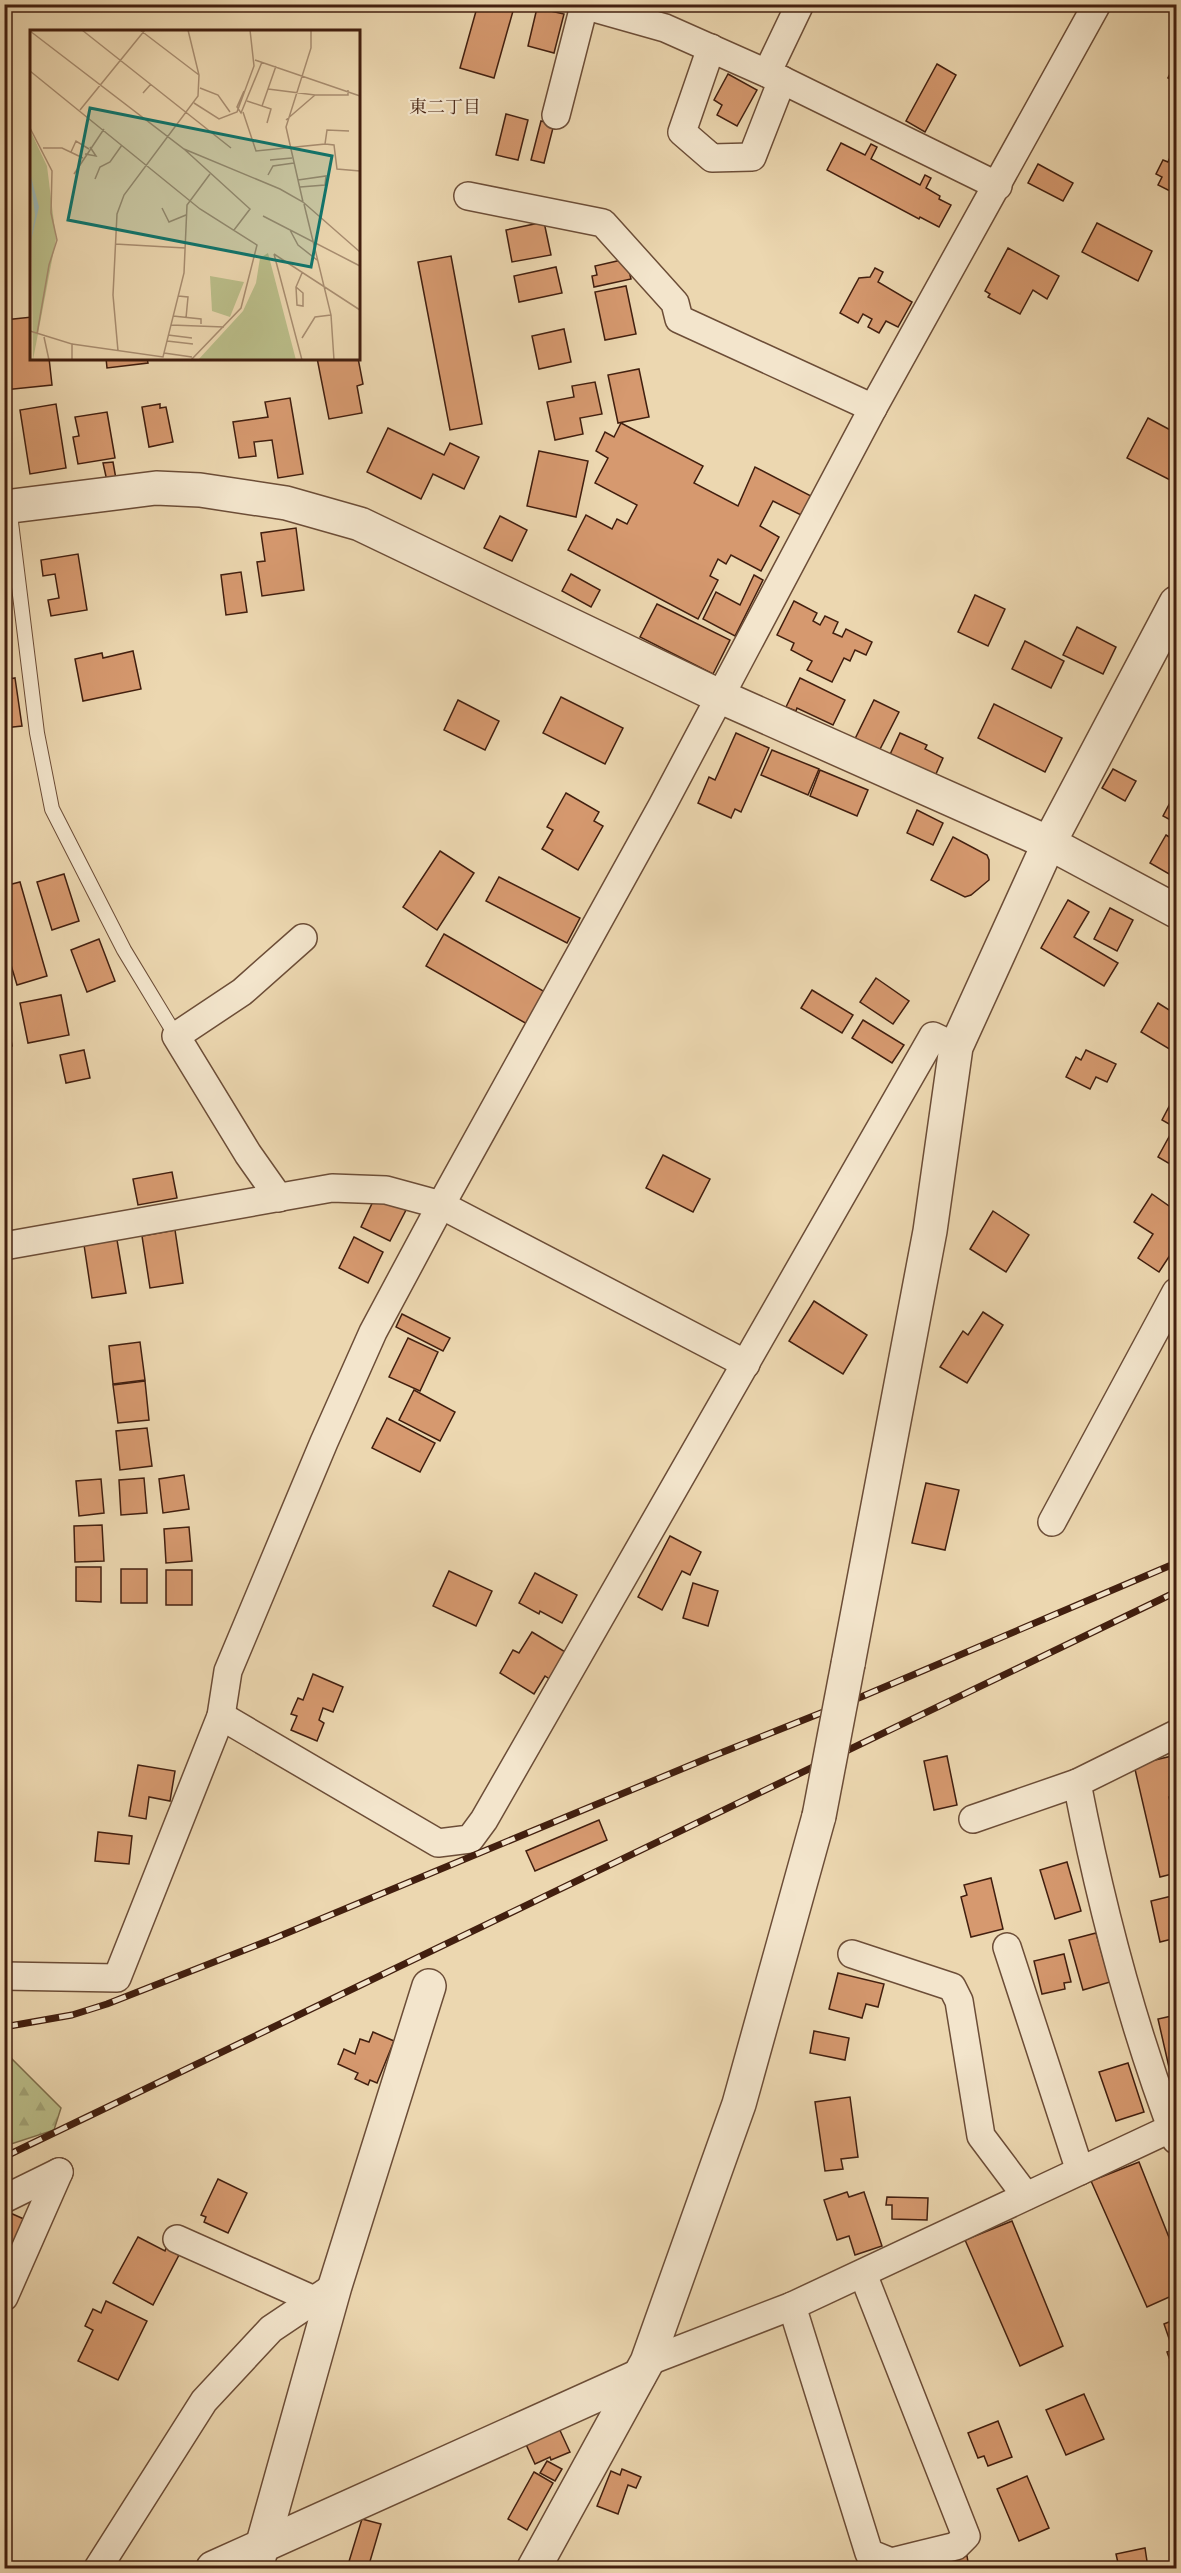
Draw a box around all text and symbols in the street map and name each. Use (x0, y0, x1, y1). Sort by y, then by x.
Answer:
inset map (30, 30, 360, 360)
district label: 東二丁目 (409, 96, 481, 118)

